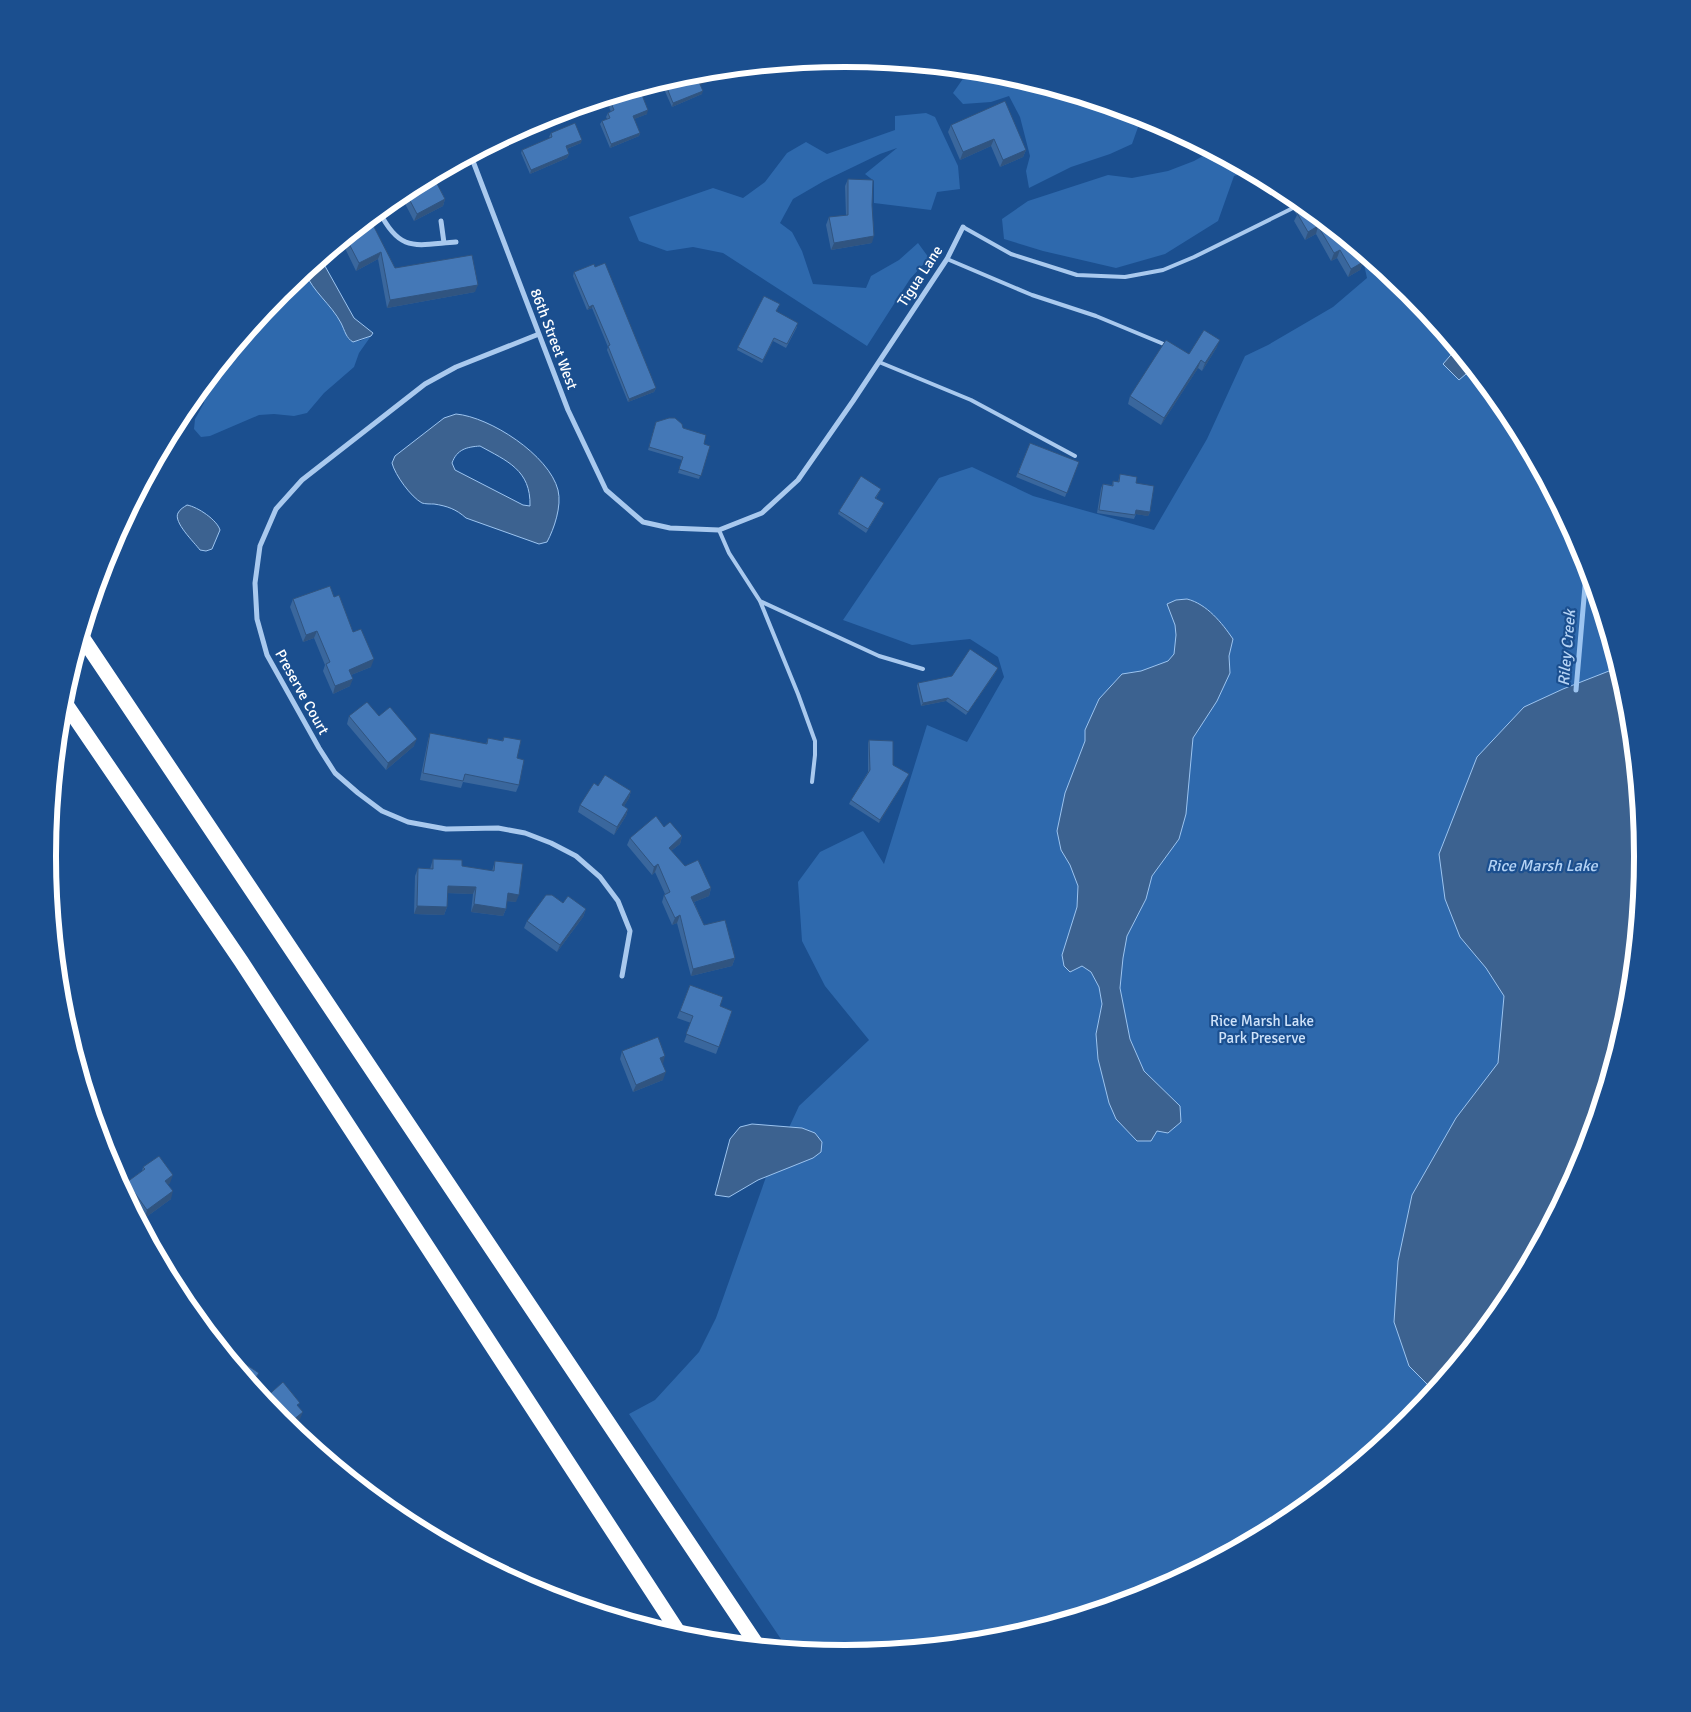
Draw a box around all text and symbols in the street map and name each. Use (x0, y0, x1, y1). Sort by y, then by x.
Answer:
street label: Tigua Lane (894, 242, 946, 310)
street label: 86th Street West (526, 286, 582, 392)
water label: Riley Creek (1554, 607, 1580, 687)
street label: Preserve Court (271, 646, 333, 738)
water label: Rice Marsh Lake (1486, 856, 1599, 876)
park label: Rice Marsh Lake Park Preserve (1210, 1012, 1314, 1047)

